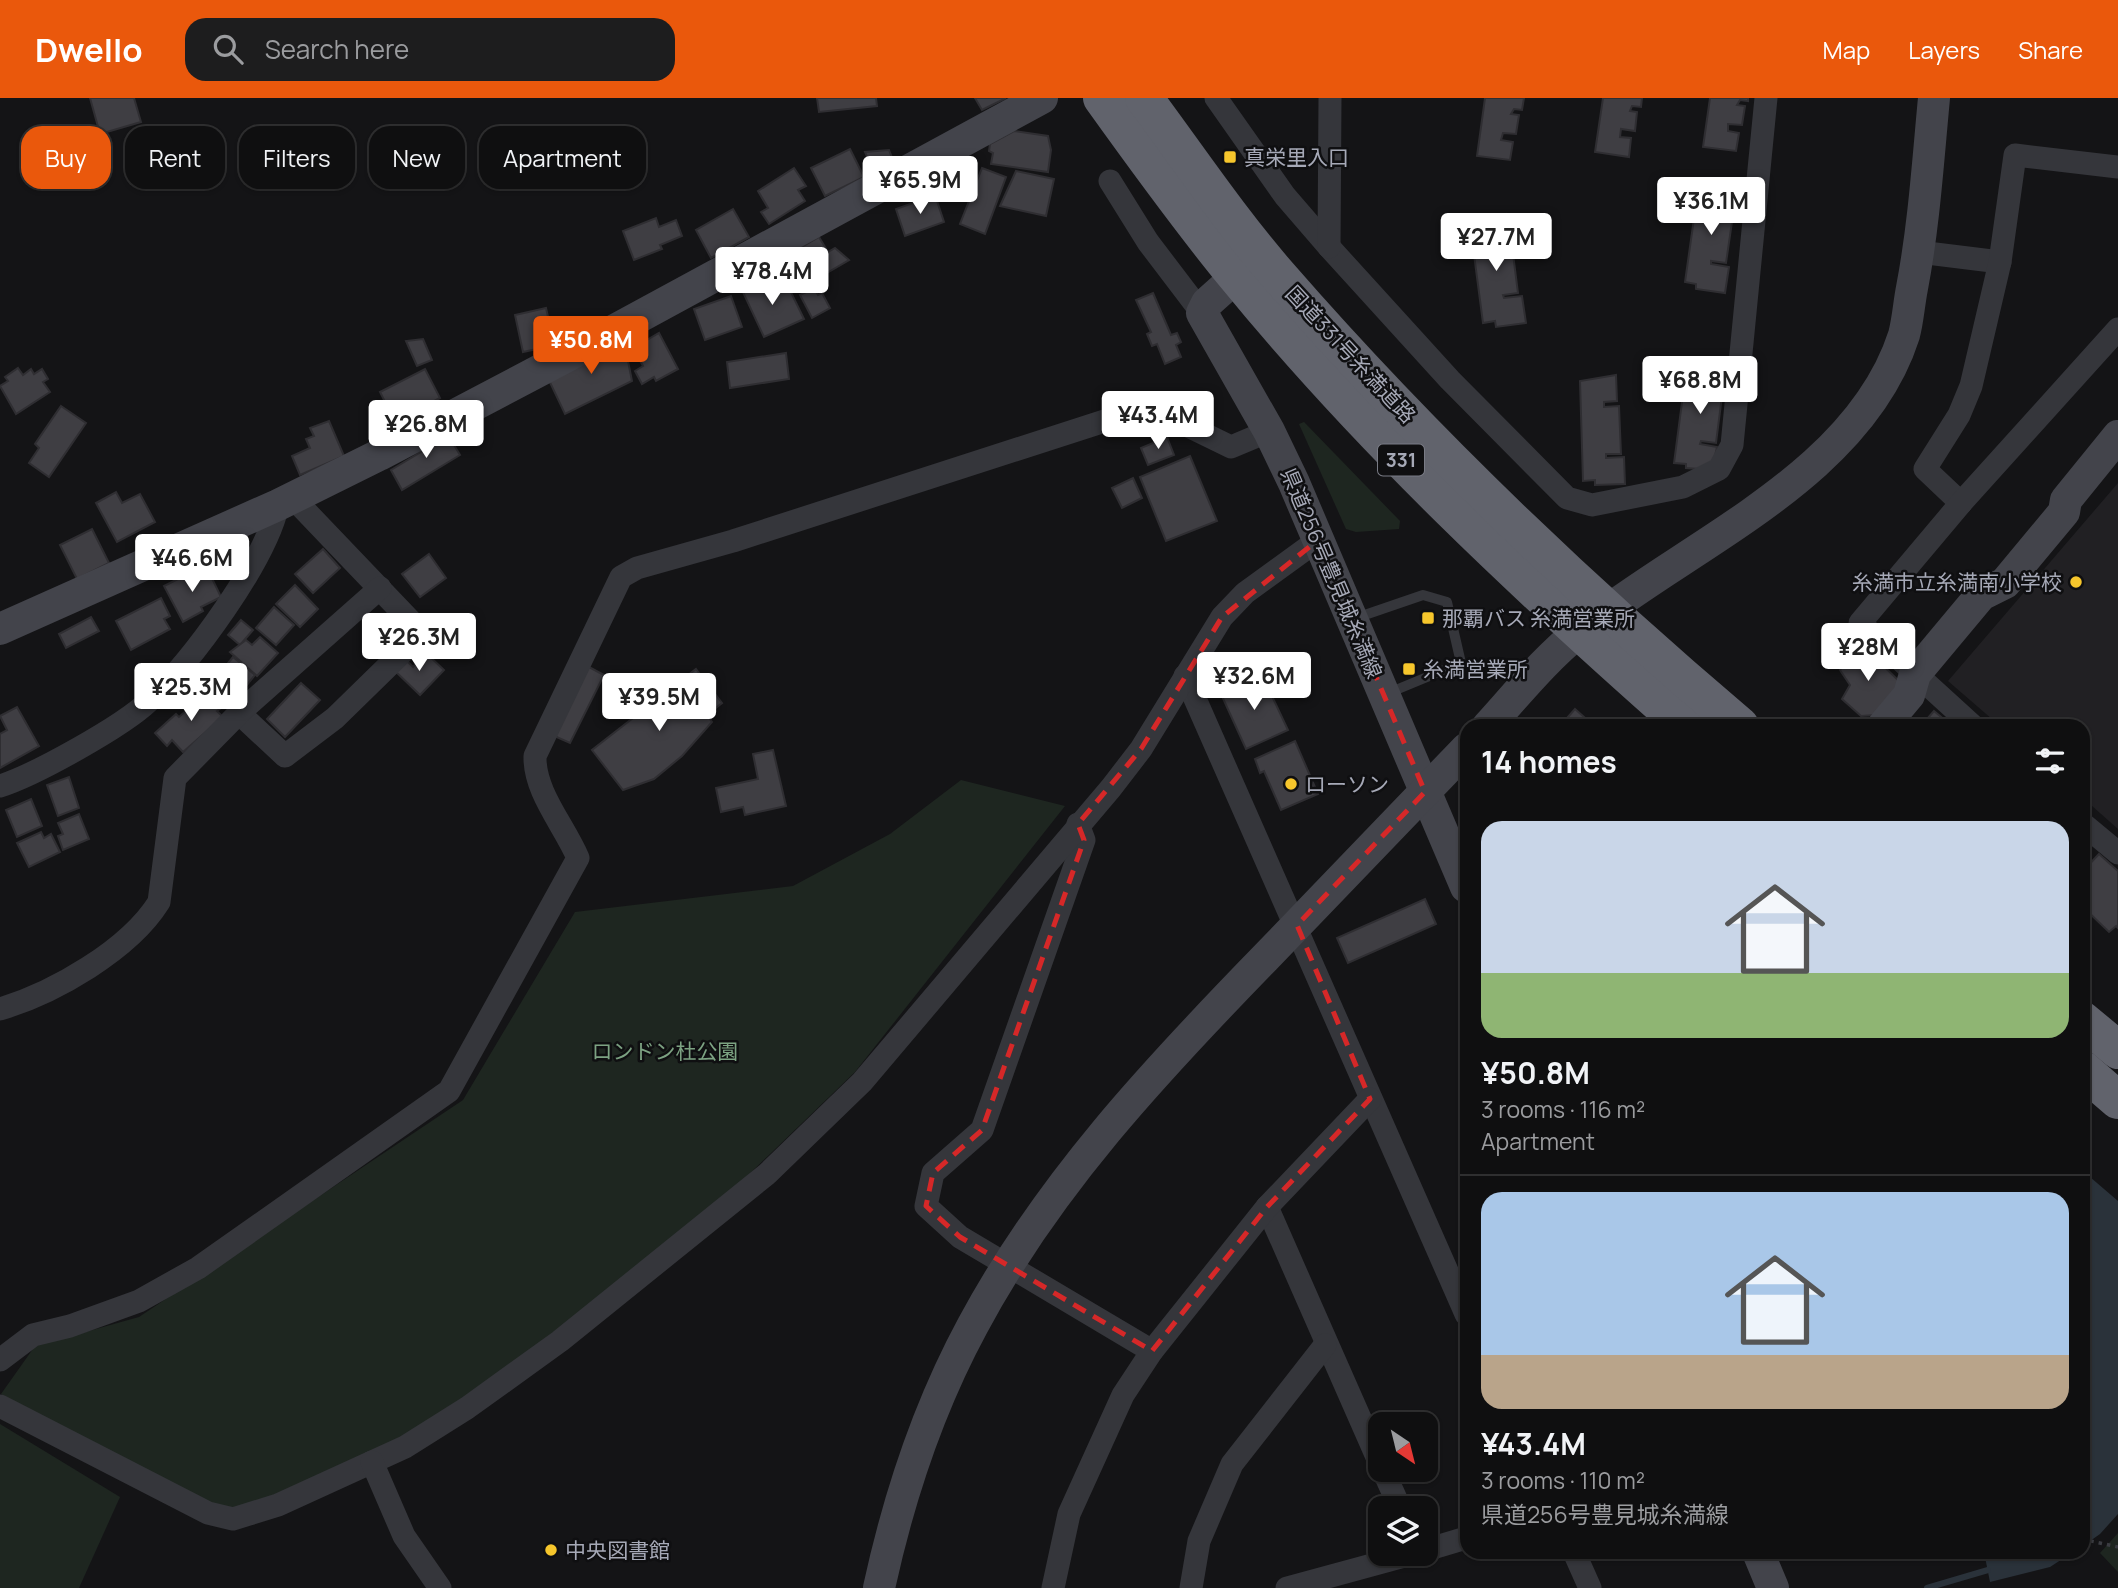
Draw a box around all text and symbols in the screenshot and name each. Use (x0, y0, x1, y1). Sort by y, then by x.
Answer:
search box (185, 18, 675, 81)
text: Dwello (35, 27, 143, 72)
icon: search (209, 30, 247, 68)
text: Search here (265, 31, 409, 67)
text: Map (1823, 33, 1870, 66)
text: Layers (1908, 33, 1980, 66)
text: Share (2018, 33, 2083, 66)
chip: Buy (21, 126, 111, 189)
chip: Rent (125, 126, 225, 189)
chip: Filters (239, 126, 355, 189)
chip: New (369, 126, 465, 189)
chip: Apartment (479, 126, 646, 189)
place label: 真栄里入口 (1244, 143, 1349, 171)
marker: 真栄里入口 (1222, 149, 1238, 165)
pin: ¥65.9M (863, 156, 977, 216)
text: ¥65.9M (879, 163, 961, 195)
pin: ¥36.1M (1654, 178, 1768, 237)
text: ¥36.1M (1673, 184, 1749, 216)
pin: ¥27.7M (1439, 214, 1553, 273)
text: ¥27.7M (1457, 220, 1535, 252)
pin: ¥78.4M (715, 248, 829, 307)
text: ¥78.4M (731, 254, 813, 286)
street label: 国道331号糸満道路 (1280, 279, 1422, 429)
pin: ¥50.8M (534, 316, 648, 376)
text: ¥50.8M (549, 323, 633, 355)
pin: ¥68.8M (1643, 356, 1757, 416)
text: ¥68.8M (1658, 363, 1742, 395)
pin: ¥43.4M (1101, 392, 1215, 451)
text: ¥43.4M (1118, 398, 1198, 430)
pin: ¥26.8M (369, 400, 483, 460)
text: ¥26.8M (385, 407, 467, 439)
road number: 331 (1378, 444, 1424, 476)
street label: 県道256号豊見城糸満線 (1275, 463, 1389, 683)
pin: ¥46.6M (135, 534, 249, 594)
text: ¥46.6M (151, 541, 233, 573)
place label: 糸満市立糸満南小学校 (1852, 568, 2062, 596)
marker: 糸満市立糸満南小学校 (2068, 574, 2084, 590)
place label: 那覇バス 糸満営業所 (1442, 604, 1635, 632)
marker: 那覇バス 糸満営業所 (1420, 610, 1436, 626)
pin: ¥26.3M (362, 614, 476, 673)
text: ¥26.3M (378, 620, 460, 652)
pin: ¥28M (1827, 624, 1909, 683)
text: ¥28M (1837, 630, 1899, 662)
pin: ¥32.6M (1197, 652, 1311, 712)
place label: 糸満営業所 (1423, 655, 1528, 683)
text: ¥32.6M (1213, 659, 1295, 691)
marker: 糸満営業所 (1401, 661, 1417, 677)
pin: ¥25.3M (134, 664, 248, 723)
text: ¥25.3M (150, 670, 232, 702)
pin: ¥39.5M (602, 674, 716, 733)
text: ¥39.5M (618, 680, 700, 712)
text: 14 homes (1481, 741, 1617, 782)
icon: filters (2031, 742, 2069, 780)
place label: ローソン (1305, 770, 1389, 798)
marker: ローソン (1283, 776, 1299, 792)
icon: home (1712, 866, 1838, 992)
park label: ロンドン杜公園 (592, 1037, 739, 1065)
text: ¥50.8M (1481, 1052, 1590, 1093)
text: 3 rooms · 116 m² (1481, 1093, 1645, 1125)
text: Apartment (1481, 1125, 1595, 1157)
icon: home (1712, 1237, 1838, 1363)
north arrow (1368, 1412, 1438, 1482)
map controls (1368, 1412, 1438, 1566)
text: ¥43.4M (1481, 1423, 1586, 1464)
text: 3 rooms · 110 m² (1481, 1464, 1645, 1496)
button: layers (1368, 1496, 1438, 1566)
text: 県道256号豊見城糸満線 (1481, 1498, 1729, 1530)
place label: 中央図書館 (565, 1536, 670, 1564)
marker: 中央図書館 (543, 1542, 559, 1558)

